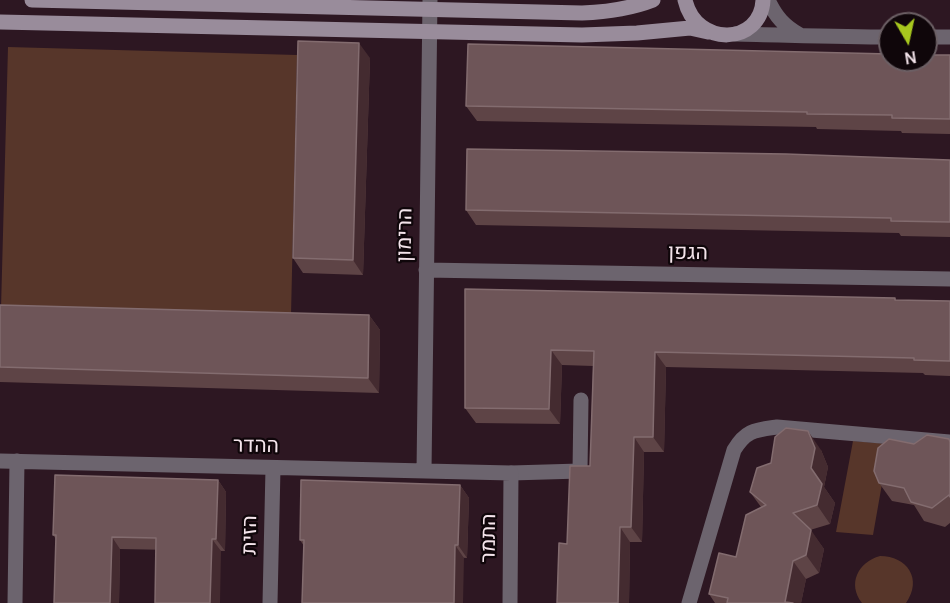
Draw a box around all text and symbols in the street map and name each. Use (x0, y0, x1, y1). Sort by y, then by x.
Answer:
north arrow (878, 12, 938, 72)
text: N (903, 46, 918, 70)
street label: הרימון (392, 208, 418, 262)
street label: הגפן (668, 240, 708, 266)
street label: ההדר (233, 433, 279, 459)
street label: התמר (476, 513, 502, 563)
street label: הזית (237, 515, 263, 555)

